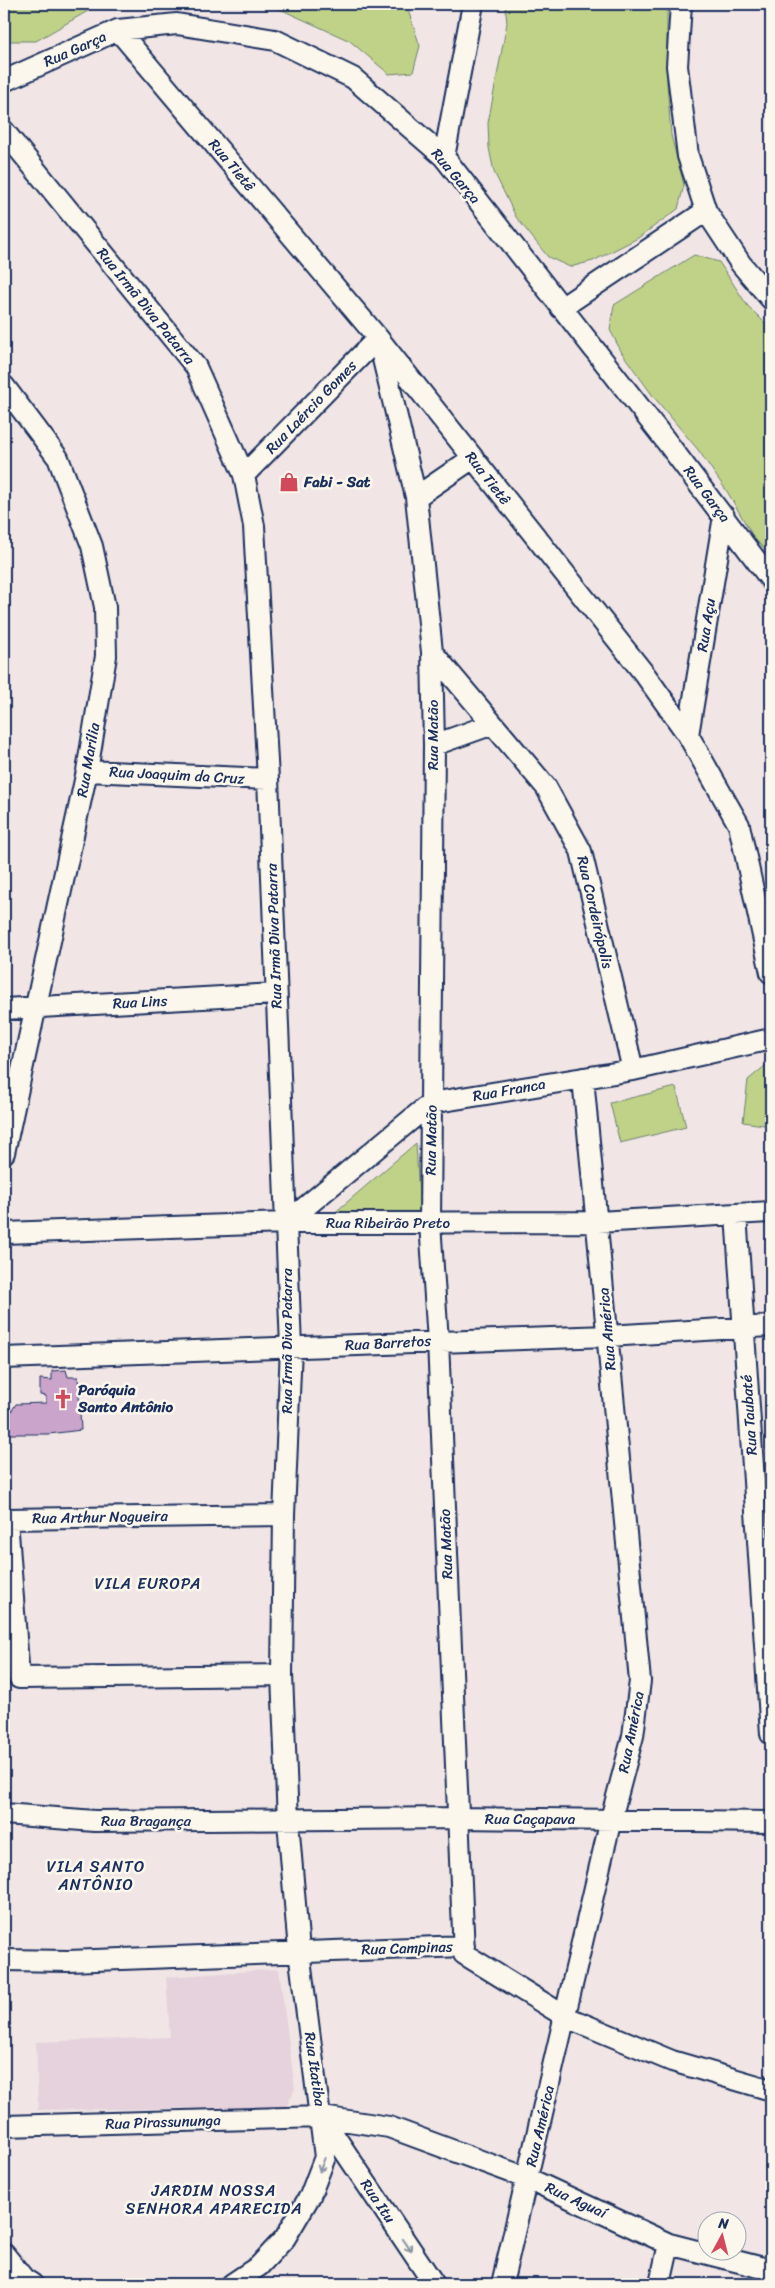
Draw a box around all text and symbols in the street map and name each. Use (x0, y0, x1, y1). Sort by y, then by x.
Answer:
street label: Rua Garça (39, 23, 111, 74)
street label: Rua Tietê (202, 133, 262, 198)
street label: Rua Garça (425, 142, 488, 210)
street label: Rua Irmã Diva Patarra (90, 241, 202, 371)
street label: Rua Laércio Gomes (259, 354, 363, 460)
street label: Rua Tietê (458, 445, 518, 511)
street label: Rua Garça (677, 460, 738, 529)
place label: Fabi - Sat (303, 469, 371, 495)
shop icon: Fabi - Sat (278, 471, 300, 493)
street label: Rua Açu (689, 596, 723, 654)
street label: Rua Matão (420, 699, 446, 770)
street label: Rua Marília (69, 720, 107, 799)
street label: Rua Joaquim da Cruz (109, 758, 246, 792)
street label: Rua Cordeirópolis (569, 853, 621, 972)
street label: Rua Irmã Diva Patarra (258, 862, 290, 1009)
street label: Rua Lins (112, 988, 168, 1016)
street label: Rua Franca (471, 1071, 548, 1109)
street label: Rua Matão (417, 1104, 445, 1176)
street label: Rua Ribeirão Preto (326, 1210, 450, 1236)
street label: Rua Irmã Diva Patarra (274, 1268, 300, 1414)
street label: Rua América (590, 1286, 624, 1371)
street label: Rua Barretos (344, 1328, 432, 1358)
street label: Rua Taubaté (733, 1374, 765, 1456)
place label: Paróquia Santo Antônio (77, 1377, 173, 1420)
church icon: Paróquia Santo Antônio (52, 1388, 74, 1410)
street label: Rua Arthur Nogueira (32, 1503, 169, 1531)
street label: Rua Matão (432, 1508, 460, 1580)
district label: VILA EUROPA (94, 1569, 202, 1598)
street label: Rua América (610, 1688, 652, 1775)
street label: Rua Caçapava (485, 1806, 576, 1832)
street label: Rua Bragança (101, 1808, 192, 1834)
district label: VILA SANTO ANTÔNIO (47, 1852, 145, 1899)
street label: Rua Campinas (361, 1933, 453, 1963)
street label: Rua Itatiba (297, 2030, 333, 2108)
street label: Rua América (518, 2082, 562, 2169)
street label: Rua Pirassununga (105, 2107, 222, 2137)
one-way arrow (317, 2157, 326, 2172)
street label: Rua Itu (353, 2173, 403, 2229)
street label: Rua Aguaí (541, 2174, 613, 2226)
district label: JARDIM NOSSA SENHORA APARECIDA (125, 2176, 303, 2223)
north arrow (698, 2210, 748, 2260)
text: N (716, 2210, 730, 2237)
one-way arrow (402, 2238, 412, 2252)

